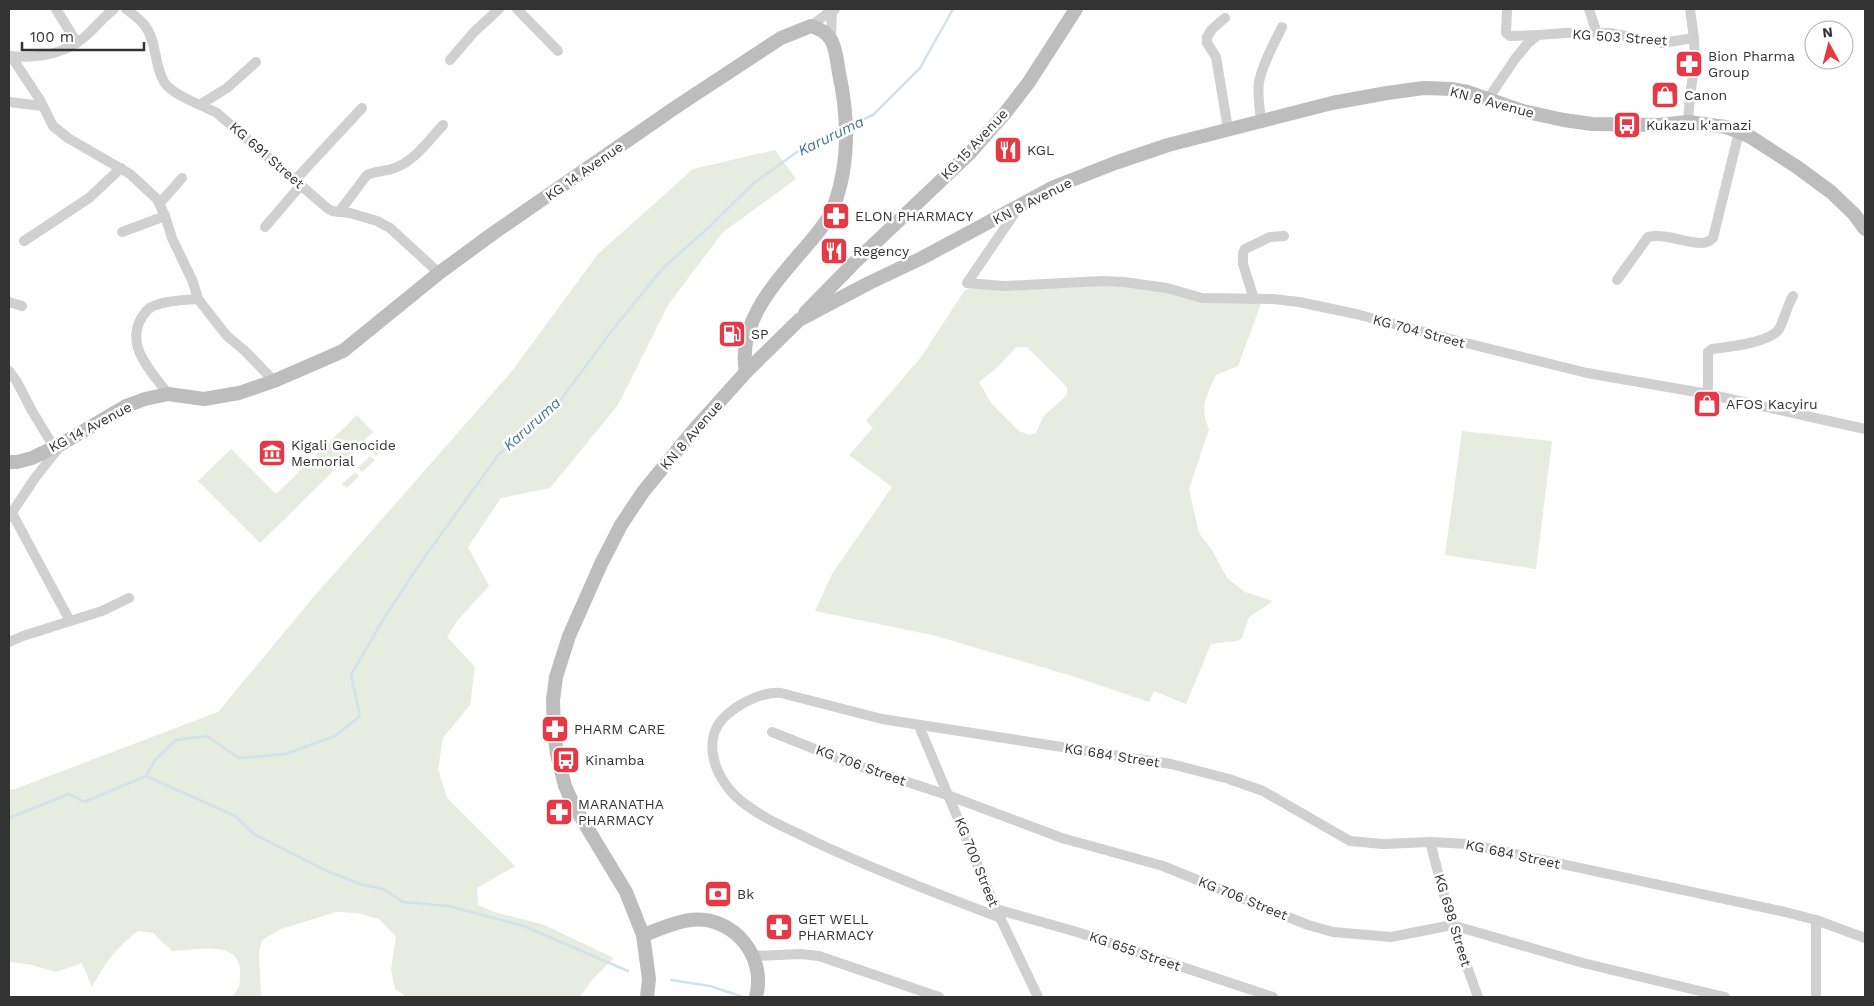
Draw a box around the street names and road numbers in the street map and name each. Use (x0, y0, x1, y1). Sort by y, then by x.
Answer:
street label: KG 503 Street (1572, 26, 1668, 48)
street label: KN 8 Avenue (1448, 83, 1536, 121)
street label: KG 15 Avenue (937, 105, 1011, 183)
street label: KG 691 Street (227, 118, 308, 192)
street label: KG 14 Avenue (542, 138, 626, 204)
street label: KN 8 Avenue (990, 174, 1074, 228)
street label: KG 704 Street (1371, 311, 1467, 351)
street label: KN 8 Avenue (657, 397, 725, 473)
street label: KG 14 Avenue (46, 399, 134, 455)
street label: KG 684 Street (1063, 740, 1161, 770)
street label: KG 706 Street (814, 741, 908, 789)
street label: KG 700 Street (952, 815, 1002, 909)
street label: KG 684 Street (1464, 836, 1562, 872)
street label: KG 698 Street (1431, 872, 1475, 969)
street label: KG 706 Street (1196, 873, 1290, 923)
street label: KG 655 Street (1087, 928, 1183, 974)

